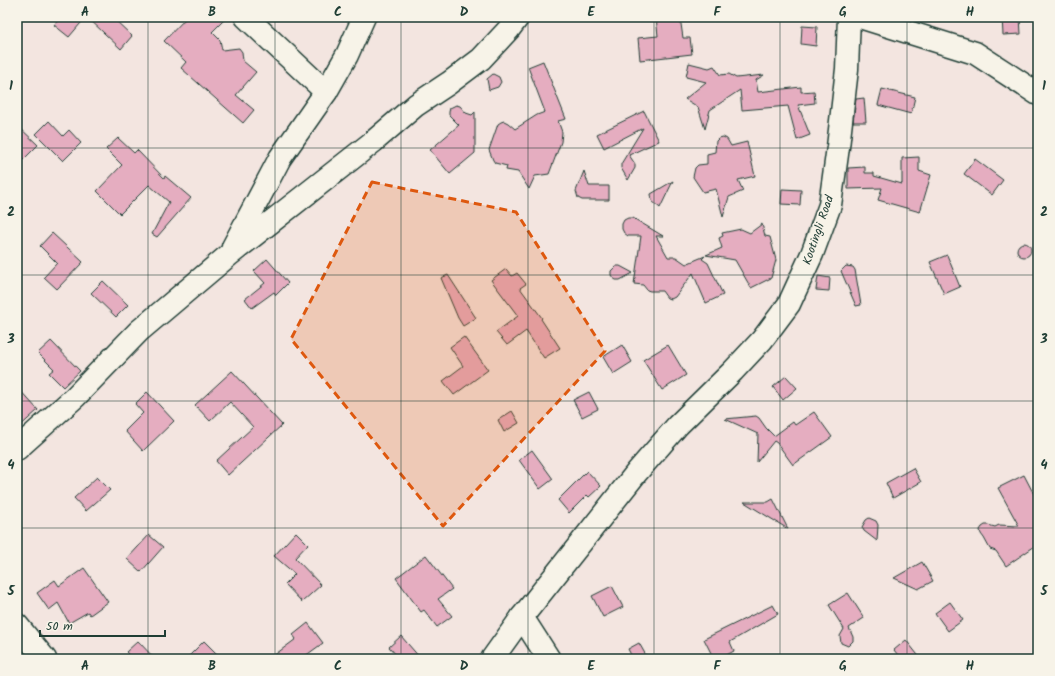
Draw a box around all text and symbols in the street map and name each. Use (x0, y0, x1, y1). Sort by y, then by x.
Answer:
text: A (81, 2, 89, 23)
text: B (208, 2, 216, 23)
text: C (334, 2, 342, 23)
text: D (460, 2, 469, 23)
text: E (587, 2, 595, 23)
text: F (713, 2, 721, 23)
text: G (839, 2, 847, 23)
text: H (966, 2, 975, 23)
text: 1 (9, 76, 13, 97)
text: 1 (1042, 76, 1046, 97)
street label: Kootingli Road (798, 192, 840, 267)
text: 2 (7, 202, 15, 223)
text: 2 (1040, 202, 1048, 223)
text: 3 (6, 329, 15, 350)
text: 3 (1039, 329, 1048, 350)
text: 4 (7, 455, 15, 476)
text: 4 (1040, 455, 1048, 476)
text: 5 (7, 581, 16, 602)
text: 5 (1040, 581, 1049, 602)
scale bar (40, 612, 165, 638)
text: 50 m (46, 617, 73, 636)
text: A (81, 656, 89, 676)
text: B (208, 656, 216, 676)
text: C (334, 656, 342, 676)
text: D (460, 656, 469, 676)
text: E (587, 656, 595, 676)
text: F (713, 656, 721, 676)
text: G (839, 656, 847, 676)
text: H (966, 656, 975, 676)

